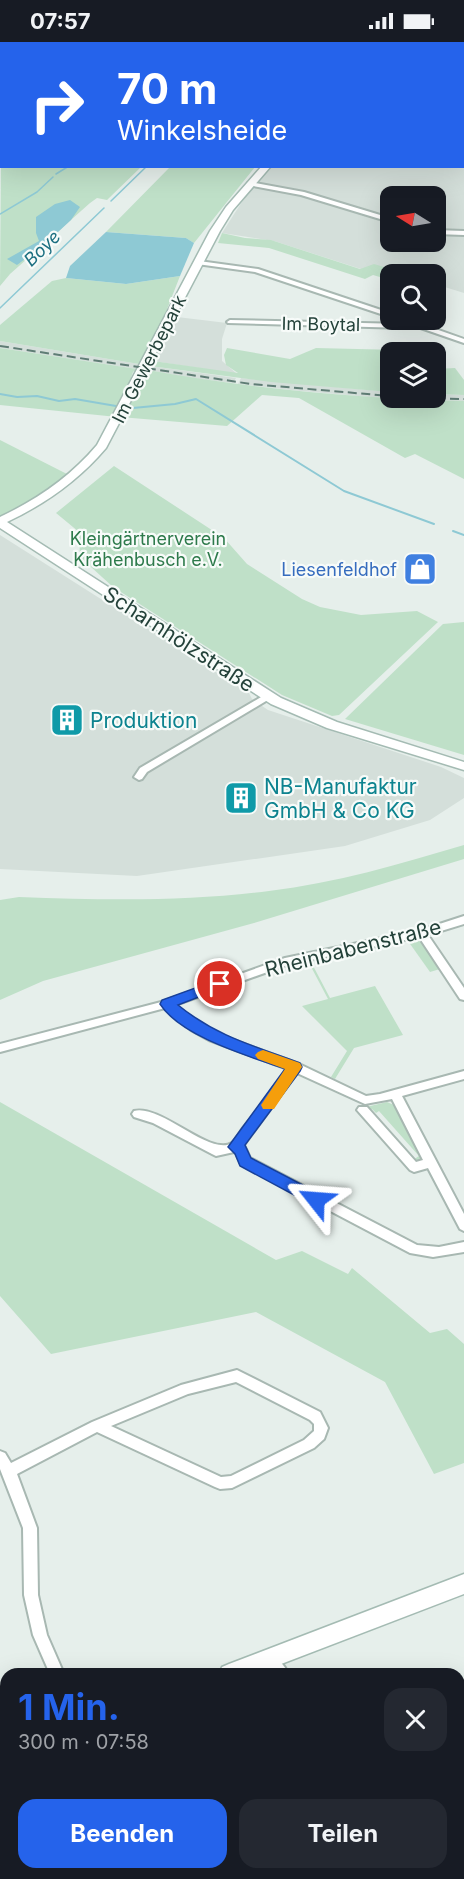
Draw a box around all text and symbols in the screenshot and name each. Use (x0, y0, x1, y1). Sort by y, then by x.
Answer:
text: 07:57 (30, 8, 91, 34)
text: 70 m (117, 63, 217, 114)
icon: right (18, 66, 96, 144)
text: Winkelsheide (117, 114, 287, 147)
north arrow (380, 186, 446, 252)
map controls (380, 186, 446, 408)
water label: Boye (19, 226, 65, 270)
button: search (380, 264, 446, 330)
street label: Im Gewerbepark (108, 291, 190, 427)
street label: Im Boytal (281, 313, 361, 335)
button: layers (380, 342, 446, 408)
park label: Kleingärtnerverein Krähenbusch e.V. (70, 528, 226, 570)
shop icon: Liesenfeldhof (402, 551, 438, 587)
place label: Liesenfeldhof (281, 559, 397, 580)
street label: Scharnhölzstraße (99, 581, 259, 697)
building icon: Produktion (49, 702, 85, 738)
place label: Produktion (90, 708, 197, 733)
place label: NB-Manufaktur GmbH & Co KG (264, 774, 417, 823)
building icon: NB-Manufaktur GmbH & Co KG (223, 780, 259, 816)
street label: Rheinbabenstraße (262, 914, 444, 982)
pin (194, 958, 245, 1009)
icon: arrive (203, 967, 236, 1000)
position arrow (284, 1168, 348, 1232)
text: 1 Min. (18, 1685, 120, 1729)
button: close (384, 1688, 447, 1751)
text: 300 m · 07:58 (18, 1730, 149, 1754)
button: Beenden (18, 1799, 227, 1868)
button: Teilen (239, 1799, 447, 1868)

